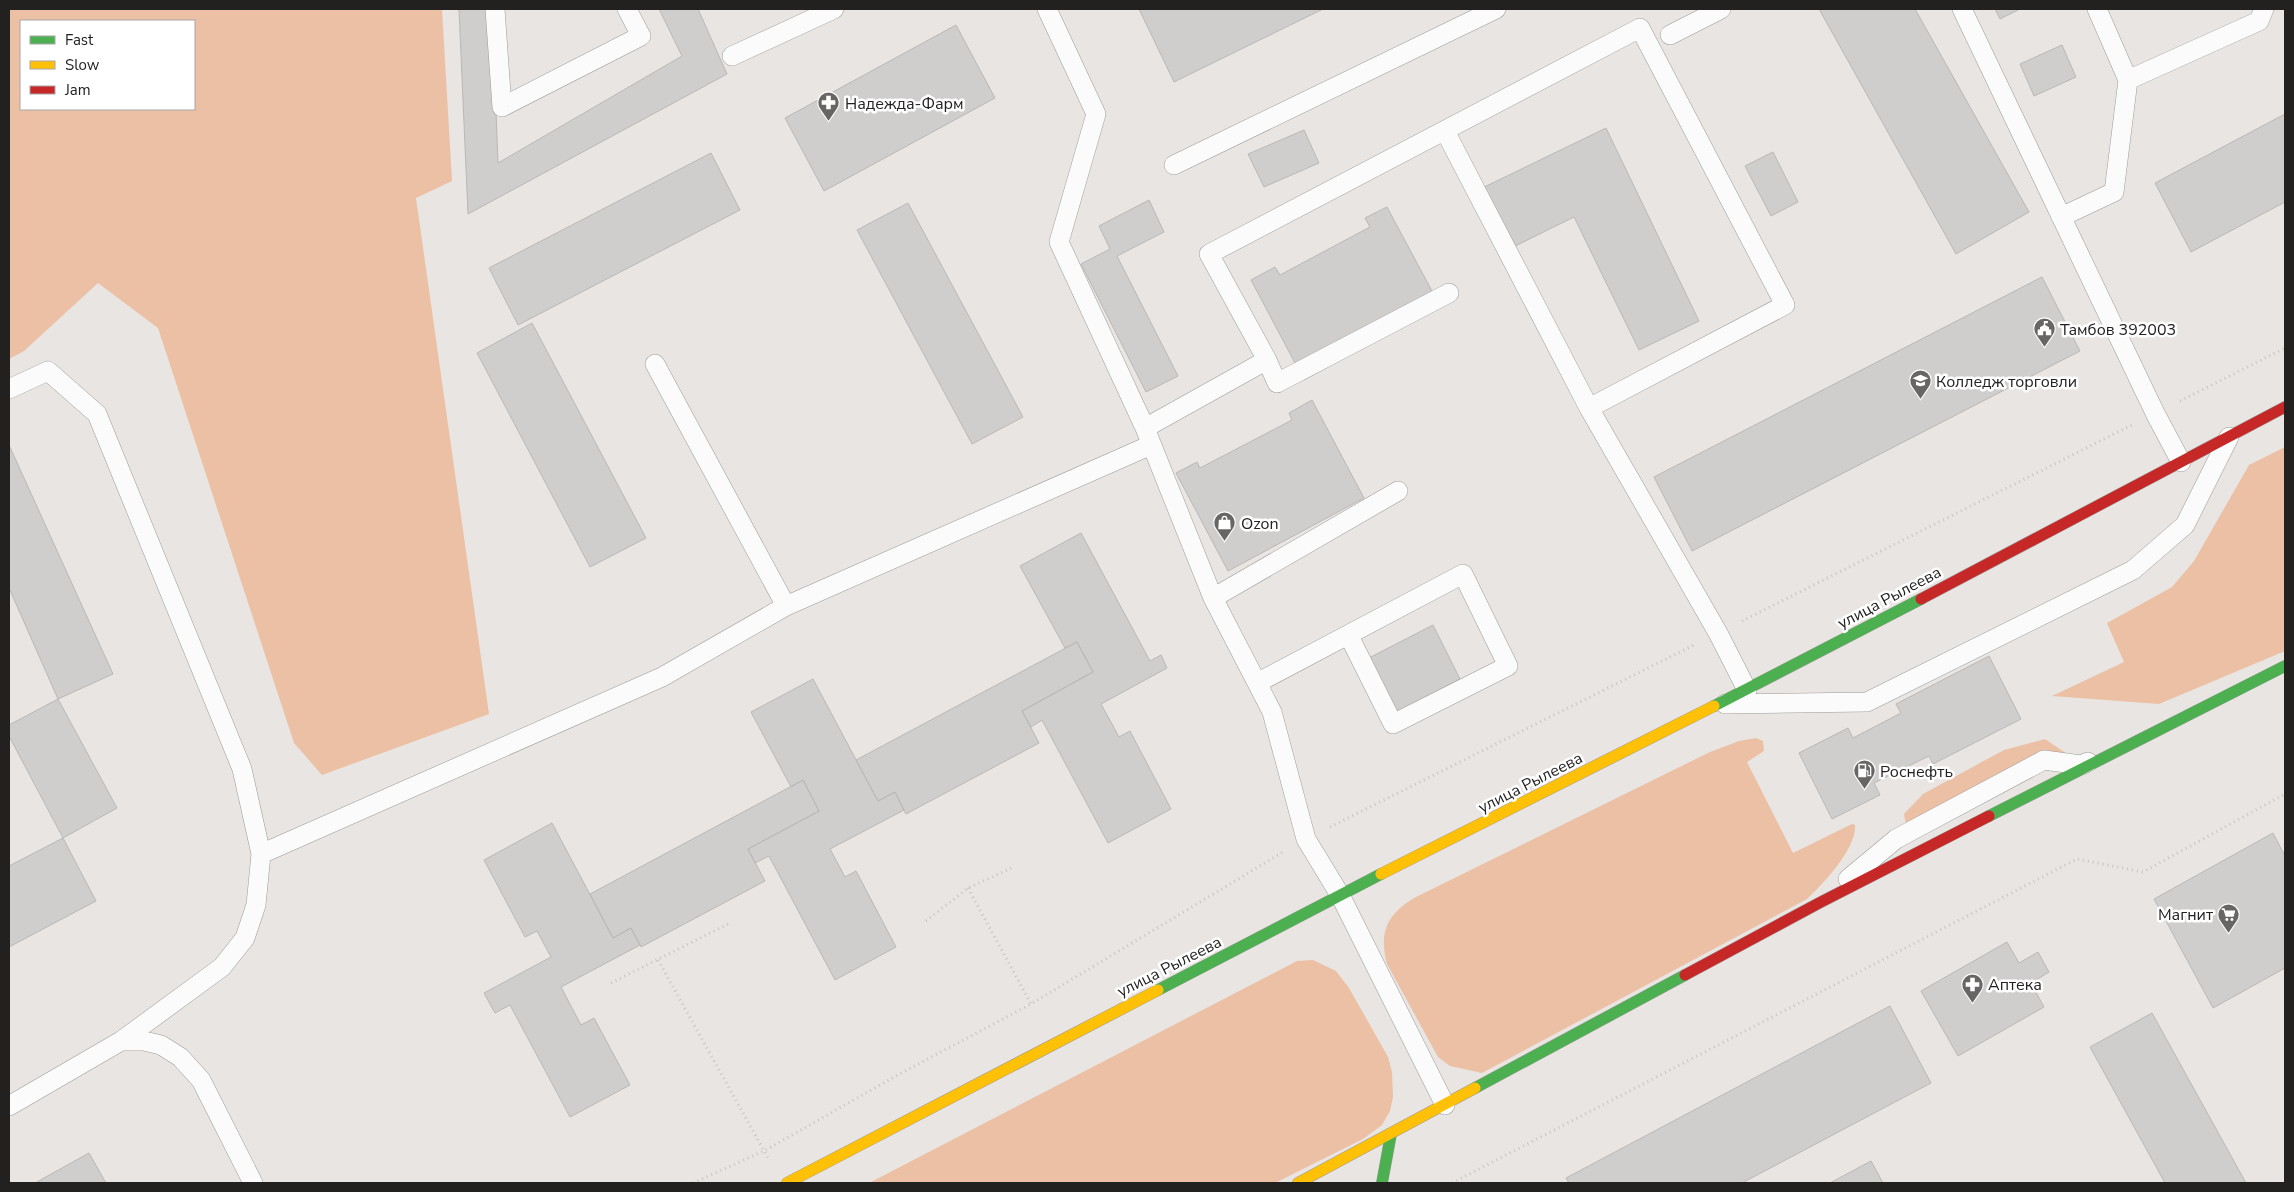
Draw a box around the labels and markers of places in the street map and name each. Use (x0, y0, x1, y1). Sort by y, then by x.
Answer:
pharmacy icon: Надежда-Фарм (817, 91, 841, 122)
place label: Надежда-Фарм (845, 93, 964, 115)
public building icon: Тамбов 392003 (2032, 317, 2056, 348)
place label: Тамбов 392003 (2060, 319, 2176, 341)
school or university icon: Колледж торговли (1908, 369, 1932, 400)
place label: Колледж торговли (1936, 371, 2077, 393)
shop icon: Ozon (1213, 511, 1237, 542)
place label: Ozon (1241, 513, 1279, 535)
fuel station icon: Роснефть (1852, 759, 1876, 790)
place label: Роснефть (1880, 761, 1953, 783)
supermarket icon: Магнит (2217, 902, 2241, 933)
place label: Магнит (2158, 904, 2214, 926)
pharmacy icon: Аптека (1960, 972, 1984, 1003)
place label: Аптека (1988, 974, 2042, 996)

